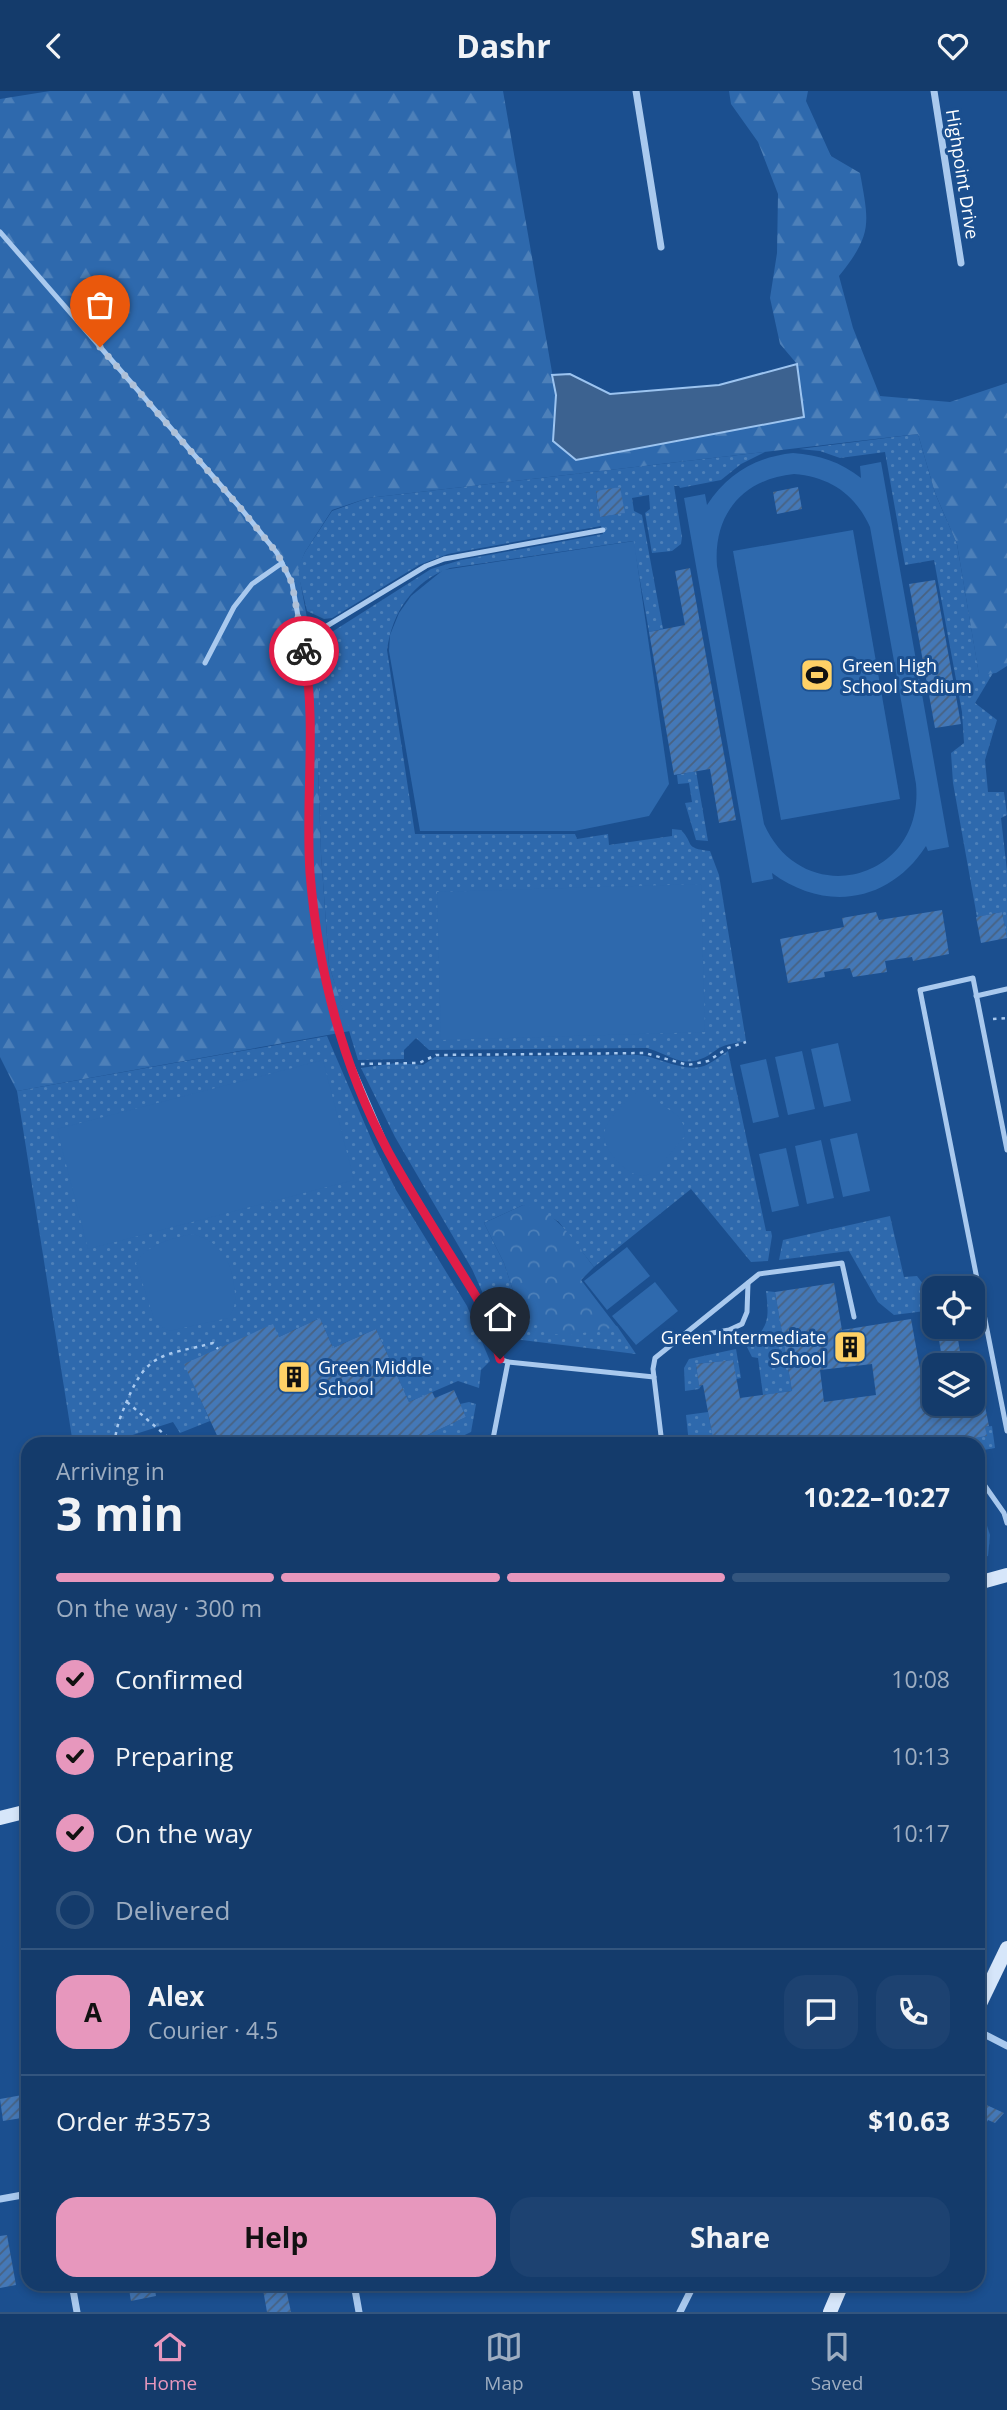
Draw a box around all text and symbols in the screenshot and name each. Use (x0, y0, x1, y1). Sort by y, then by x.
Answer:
text: Dashr (456, 24, 551, 67)
icon: back (35, 27, 73, 65)
icon: heart (934, 27, 972, 65)
street label: Highpoint Drive (941, 107, 985, 241)
pin (70, 275, 130, 347)
icon: bag (81, 286, 119, 324)
courier (269, 616, 339, 686)
icon: bike (285, 632, 323, 670)
place label: Green High School Stadium (842, 653, 972, 698)
sports icon: Green High School Stadium (798, 656, 836, 694)
map controls (922, 1276, 985, 1416)
button: locate (922, 1276, 985, 1339)
pin (470, 1287, 530, 1359)
icon: home (481, 1298, 519, 1336)
place label: Green Intermediate School (661, 1325, 826, 1370)
building icon: Green Intermediate School (831, 1328, 869, 1366)
button: layers (922, 1353, 985, 1416)
place label: Green Middle School (318, 1355, 432, 1400)
building icon: Green Middle School (275, 1358, 313, 1396)
text: Arriving in (56, 1455, 165, 1487)
text: 10:22–10:27 (803, 1479, 950, 1515)
text: 3 min (56, 1482, 184, 1544)
text: On the way · 300 m (56, 1592, 262, 1624)
icon: check (56, 1660, 94, 1698)
text: Confirmed (115, 1661, 243, 1697)
text: 10:08 (891, 1663, 950, 1695)
icon: check (56, 1737, 94, 1775)
text: Preparing (115, 1738, 233, 1774)
text: 10:13 (891, 1740, 950, 1772)
icon: check (56, 1814, 94, 1852)
text: On the way (115, 1815, 252, 1851)
text: 10:17 (891, 1817, 950, 1849)
text: Delivered (115, 1892, 230, 1928)
button: chat (784, 1975, 858, 2049)
button: phone (876, 1975, 950, 2049)
text: Alex (148, 1978, 204, 2014)
text: A (84, 1994, 102, 2030)
text: Courier · 4.5 (148, 2014, 278, 2046)
text: Order #3573 (56, 2103, 211, 2139)
text: $10.63 (868, 2103, 950, 2139)
button: Help (56, 2197, 496, 2277)
button: Share (510, 2197, 950, 2277)
tab: Home (144, 2328, 197, 2396)
tab: Map (484, 2328, 524, 2396)
tab: Saved (811, 2328, 863, 2396)

